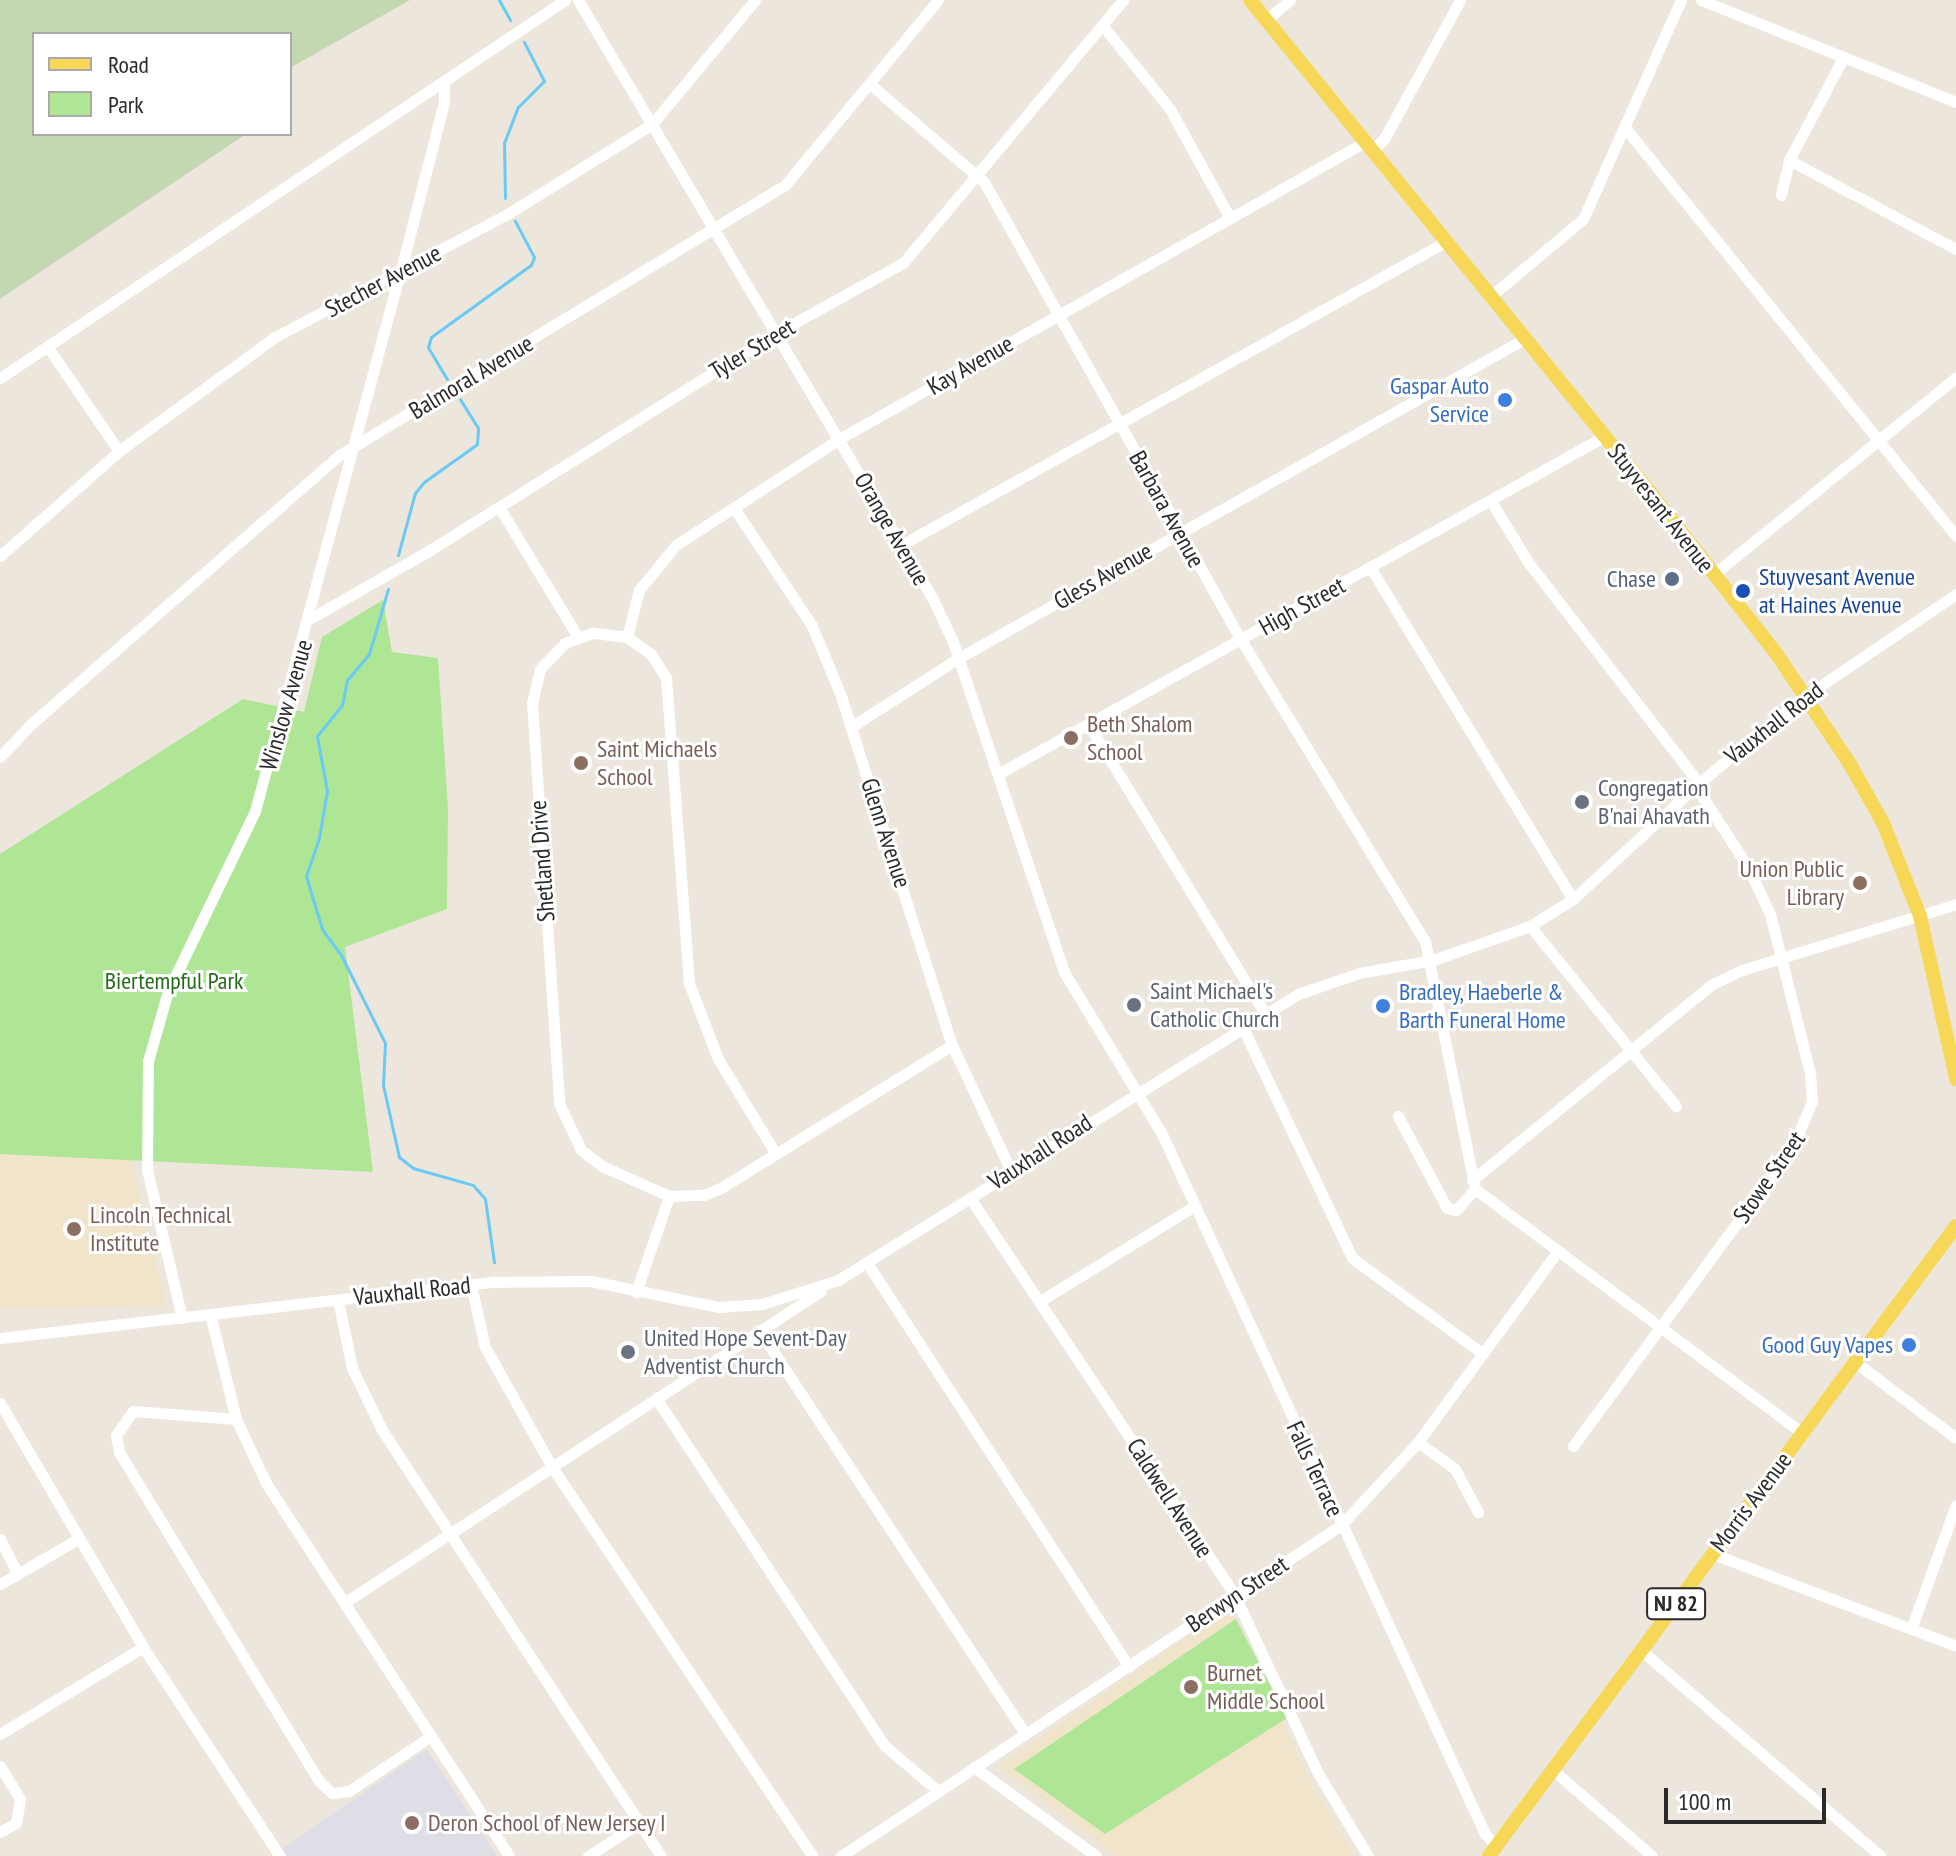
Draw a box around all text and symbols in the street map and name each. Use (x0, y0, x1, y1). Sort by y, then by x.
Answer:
legend (32, 32, 292, 136)
text: Road (108, 49, 149, 80)
text: Park (108, 89, 144, 120)
street label: Stecher Avenue (320, 238, 446, 324)
street label: Tyler Street (704, 312, 800, 386)
street label: Balmoral Avenue (404, 329, 538, 425)
street label: Kay Avenue (921, 329, 1019, 401)
place label: Gaspar Auto Service (1389, 372, 1489, 428)
marker: Gaspar Auto Service (1496, 391, 1514, 409)
street label: Stuyvesant Avenue (1601, 437, 1721, 579)
street label: Barbara Avenue (1123, 445, 1211, 573)
street label: Orange Avenue (848, 467, 936, 591)
street label: Gless Avenue (1048, 536, 1158, 616)
place label: Stuyvesant Avenue at Haines Avenue (1759, 563, 1915, 619)
place label: Chase (1607, 565, 1656, 593)
marker: Chase (1663, 570, 1681, 588)
street label: High Street (1254, 571, 1350, 641)
marker: Stuyvesant Avenue at Haines Avenue (1734, 582, 1752, 600)
street label: Winslow Avenue (253, 636, 319, 774)
street label: Vauxhall Road (1719, 676, 1829, 770)
place label: Beth Shalom School (1087, 710, 1192, 766)
marker: Beth Shalom School (1062, 729, 1080, 747)
place label: Saint Michaels School (597, 735, 717, 791)
marker: Saint Michaels School (572, 754, 590, 772)
street label: Glenn Avenue (855, 774, 917, 892)
place label: Congregation B'nai Ahavath (1598, 774, 1710, 830)
marker: Congregation B'nai Ahavath (1573, 793, 1591, 811)
street label: Shetland Drive (523, 799, 561, 923)
place label: Union Public Library (1739, 855, 1844, 911)
marker: Union Public Library (1851, 874, 1869, 892)
park label: Biertempful Park (105, 967, 243, 995)
place label: Saint Michael's Catholic Church (1150, 977, 1280, 1033)
place label: Bradley, Haeberle & Barth Funeral Home (1399, 978, 1566, 1034)
marker: Saint Michael's Catholic Church (1125, 996, 1143, 1014)
marker: Bradley, Haeberle & Barth Funeral Home (1374, 997, 1392, 1015)
street label: Vauxhall Road (983, 1108, 1097, 1196)
street label: Stowe Street (1727, 1126, 1811, 1228)
place label: Lincoln Technical Institute (90, 1201, 232, 1257)
marker: Lincoln Technical Institute (65, 1220, 83, 1238)
street label: Vauxhall Road (352, 1271, 472, 1311)
place label: United Hope Sevent-Day Adventist Church (644, 1324, 847, 1380)
place label: Good Guy Vapes (1760, 1331, 1893, 1359)
marker: Good Guy Vapes (1900, 1336, 1918, 1354)
marker: United Hope Sevent-Day Adventist Church (619, 1343, 637, 1361)
street label: Falls Terrace (1280, 1416, 1350, 1522)
street label: Caldwell Avenue (1121, 1433, 1219, 1563)
street label: Morris Avenue (1704, 1446, 1798, 1558)
street label: Berwyn Street (1181, 1549, 1293, 1639)
road number: NJ 82 (1646, 1586, 1706, 1622)
place label: Burnet Middle School (1207, 1659, 1325, 1715)
marker: Burnet Middle School (1182, 1678, 1200, 1696)
scale bar (1668, 1772, 1830, 1822)
text: 100 m (1678, 1786, 1731, 1817)
place label: Deron School of New Jersey I (428, 1809, 667, 1837)
marker: Deron School of New Jersey I (403, 1814, 421, 1832)

